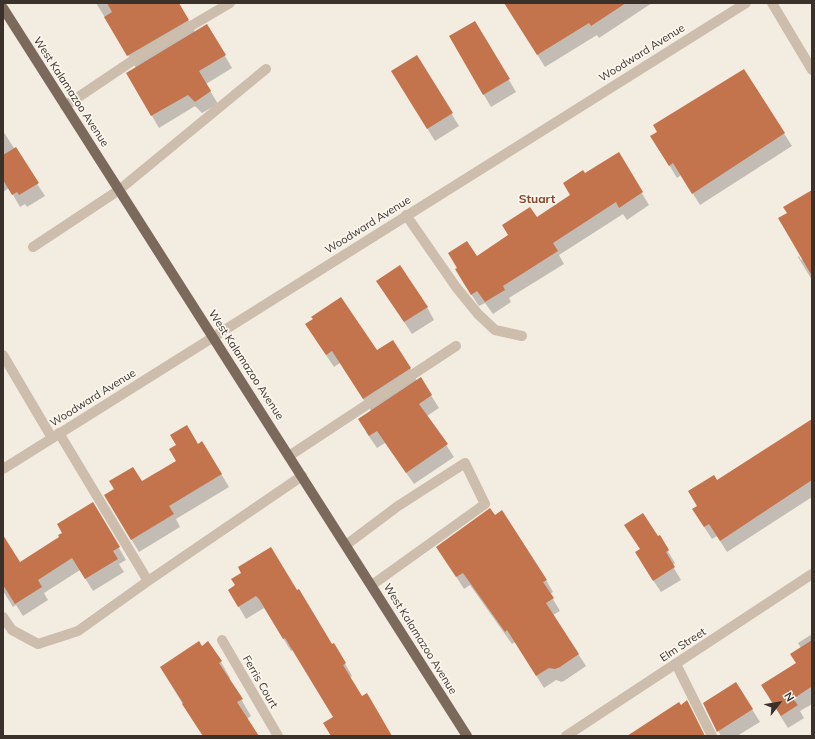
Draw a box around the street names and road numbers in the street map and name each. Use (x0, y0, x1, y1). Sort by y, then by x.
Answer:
street label: Woodward Avenue (597, 21, 687, 85)
street label: West Kalamazoo Avenue (31, 35, 111, 149)
street label: Woodward Avenue (323, 193, 413, 257)
street label: West Kalamazoo Avenue (206, 308, 286, 422)
street label: Woodward Avenue (48, 366, 138, 430)
street label: West Kalamazoo Avenue (380, 581, 460, 697)
street label: Elm Street (658, 625, 708, 665)
street label: Ferris Court (240, 653, 280, 711)

